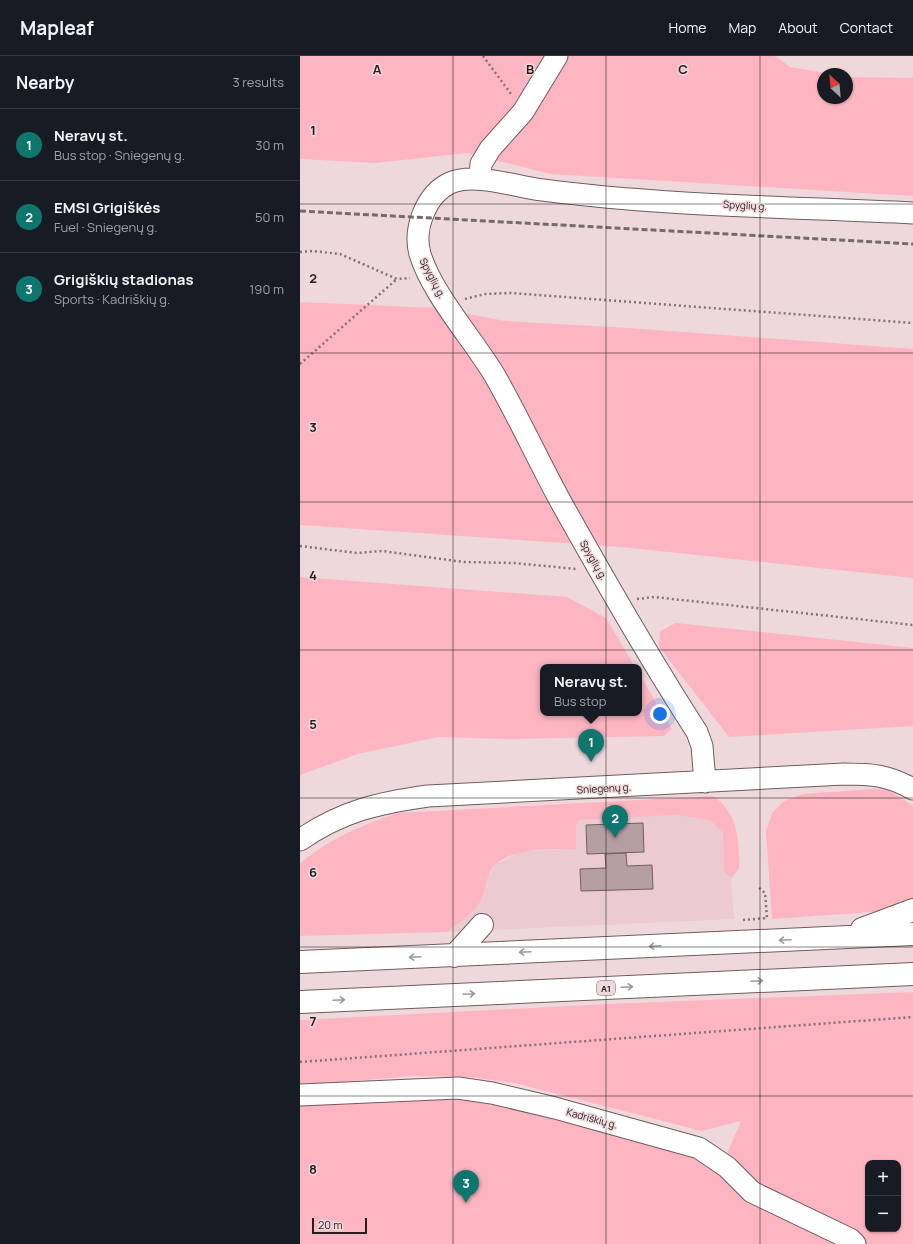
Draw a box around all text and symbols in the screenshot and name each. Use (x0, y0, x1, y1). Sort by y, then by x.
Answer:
text: Mapleaf (20, 15, 94, 41)
text: Home (669, 18, 706, 37)
text: Map (728, 18, 756, 37)
text: About (778, 18, 818, 37)
text: Contact (840, 18, 893, 37)
text: A (373, 60, 382, 78)
text: B (526, 60, 534, 78)
text: C (678, 60, 688, 78)
north arrow (817, 68, 853, 104)
text: Nearby (16, 71, 74, 94)
text: 3 results (232, 73, 284, 91)
text: 1 (310, 121, 316, 139)
text: Neravų st. (54, 125, 128, 146)
text: 1 (26, 136, 32, 154)
text: 30 m (255, 136, 284, 154)
text: Bus stop · Sniegenų g. (54, 146, 185, 164)
text: EMSI Grigiškės (54, 197, 160, 218)
street label: Spyglių g. (723, 197, 767, 213)
text: 2 (25, 208, 33, 226)
text: 50 m (255, 208, 284, 226)
text: Fuel · Sniegenų g. (54, 218, 158, 236)
street label: Spyglių g. (416, 255, 450, 301)
text: Grigiškių stadionas (54, 269, 194, 290)
text: 2 (309, 269, 317, 287)
text: 3 (25, 280, 33, 298)
text: 190 m (249, 280, 284, 298)
text: Sports · Kadriškių g. (54, 290, 170, 308)
text: 3 (309, 418, 317, 436)
street label: Spyglių g. (577, 537, 611, 583)
text: 4 (309, 566, 317, 584)
popup (540, 664, 642, 716)
text: Neravų st. (554, 671, 628, 692)
text: Bus stop (554, 692, 606, 710)
your location (650, 704, 670, 724)
text: 5 (309, 715, 317, 733)
pin: 1 (578, 729, 604, 762)
street label: Sniegenų g. (577, 780, 631, 796)
pin: 2 (602, 805, 628, 838)
text: 6 (309, 863, 317, 881)
one-way arrow (779, 937, 792, 944)
one-way arrow (649, 943, 662, 950)
one-way arrow (519, 949, 532, 956)
one-way arrow (409, 954, 422, 961)
one-way arrow (750, 978, 763, 985)
road number: A1 (597, 981, 615, 995)
one-way arrow (620, 983, 633, 991)
one-way arrow (462, 990, 475, 998)
one-way arrow (332, 996, 345, 1004)
text: 7 (310, 1012, 317, 1030)
street label: Kadriškių g. (565, 1104, 619, 1132)
text: 8 (309, 1160, 317, 1178)
map controls (865, 1160, 901, 1232)
button: + (865, 1160, 901, 1196)
pin: 3 (453, 1170, 479, 1203)
button: − (865, 1196, 901, 1232)
scale bar (312, 1216, 367, 1235)
text: 20 m (318, 1217, 343, 1232)

